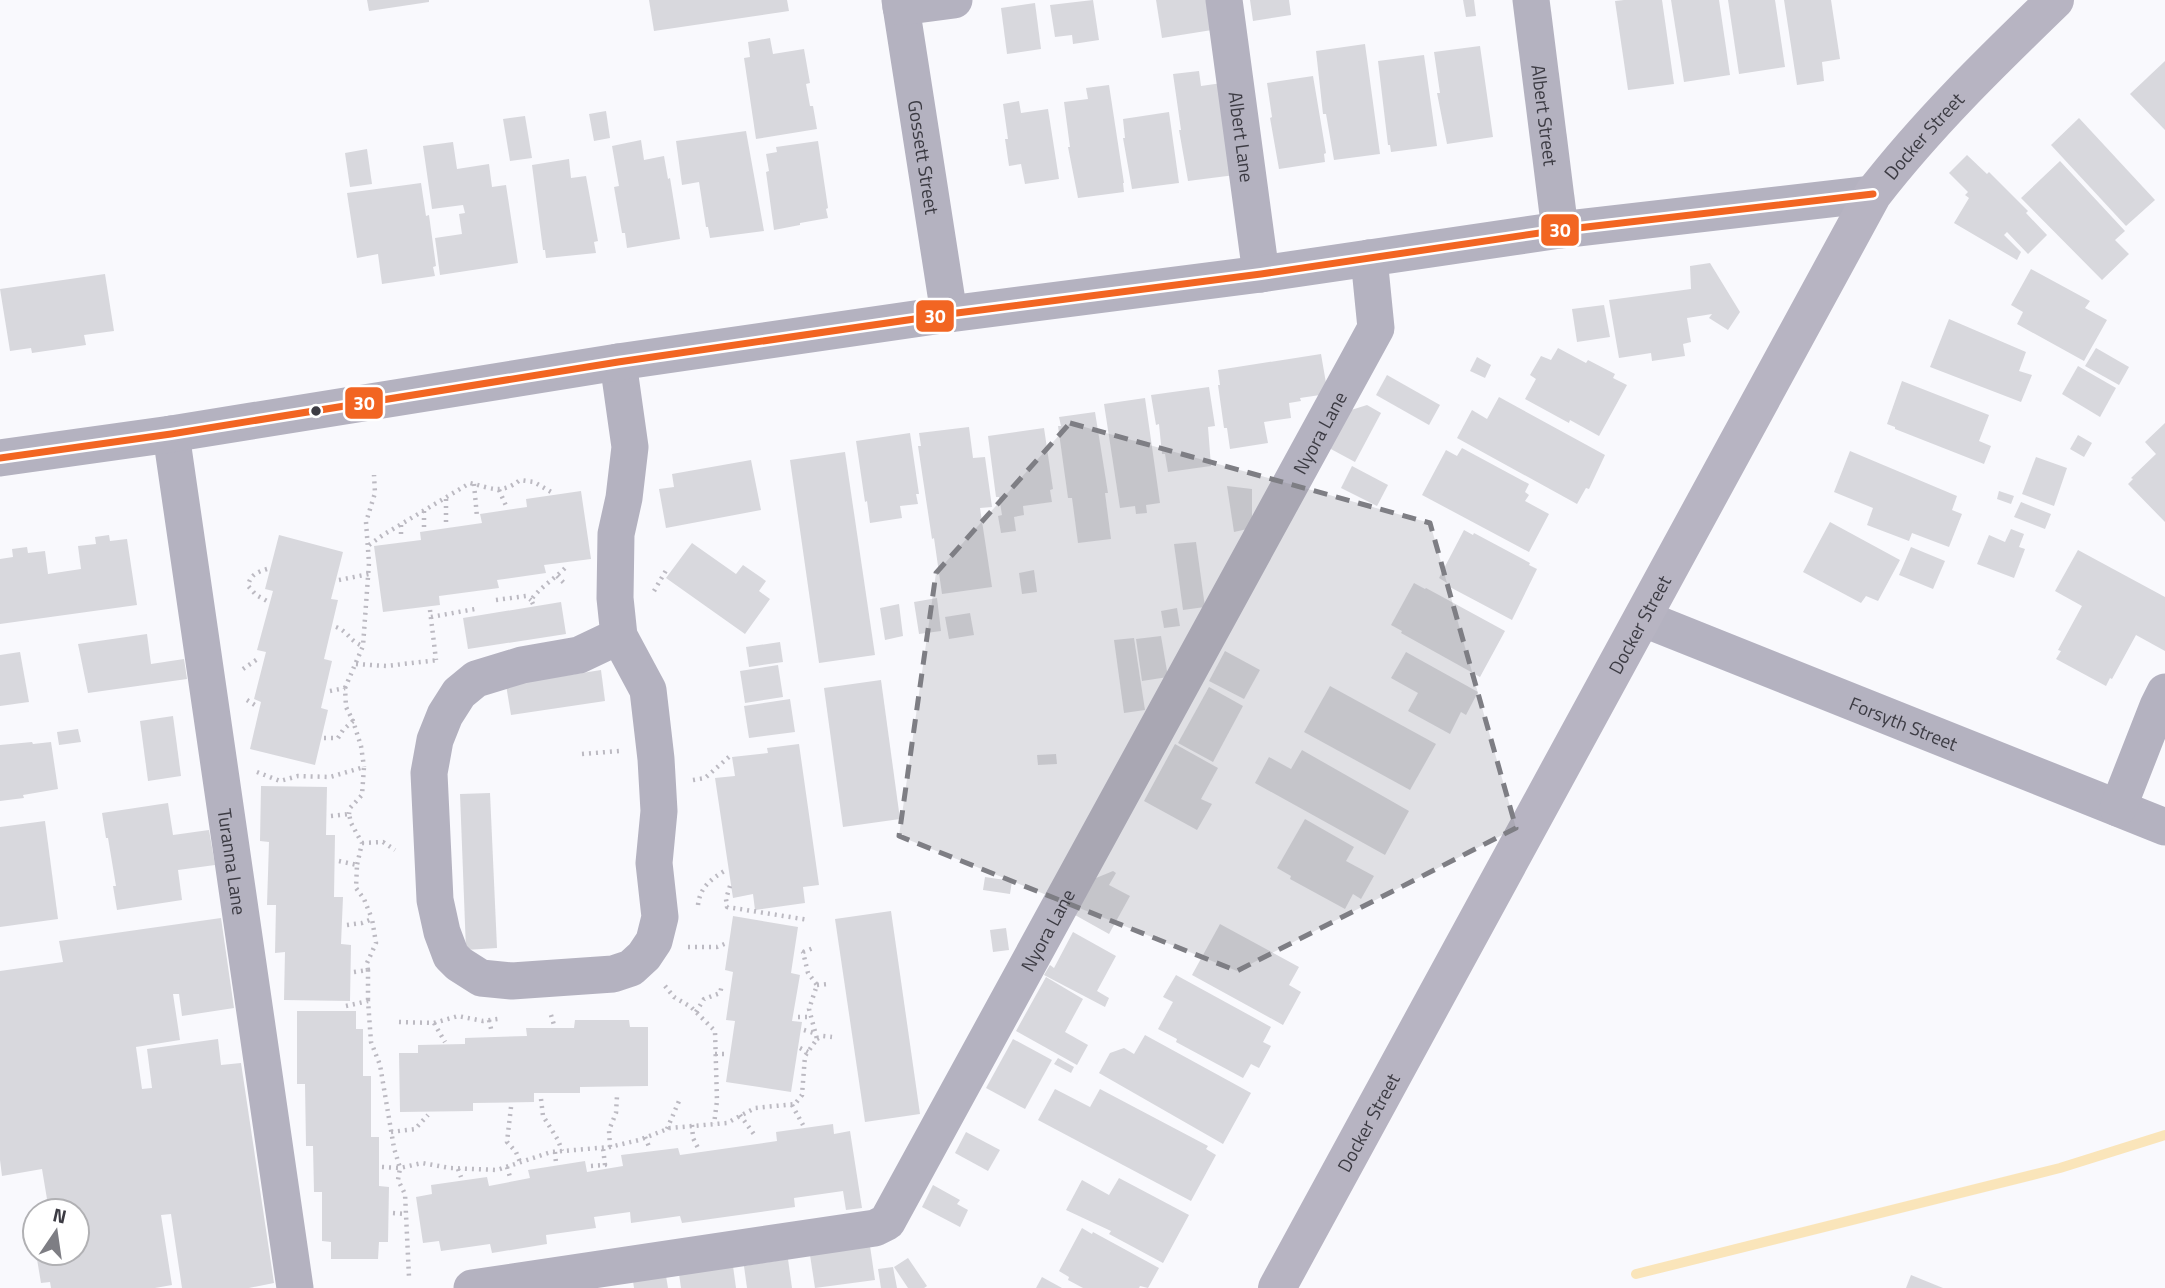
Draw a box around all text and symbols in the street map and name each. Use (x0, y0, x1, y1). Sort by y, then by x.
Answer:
street label: Albert Street (1525, 63, 1566, 168)
street label: Docker Street (1876, 85, 1970, 185)
street label: Albert Lane (1222, 90, 1263, 184)
street label: Gossett Street (901, 98, 948, 217)
line badge: 30 (1540, 213, 1580, 247)
text: 30 (1549, 215, 1571, 244)
line badge: 30 (915, 299, 955, 333)
text: 30 (924, 301, 946, 330)
line badge: 30 (344, 386, 384, 420)
street label: Nyora Lane (1284, 386, 1353, 479)
text: 30 (353, 388, 375, 417)
unlabelled marker (309, 404, 323, 418)
street label: Docker Street (1600, 569, 1678, 679)
street label: Forsyth Street (1845, 688, 1963, 757)
street label: Turanna Lane (211, 806, 255, 917)
street label: Nyora Lane (1012, 883, 1081, 976)
street label: Docker Street (1329, 1067, 1406, 1177)
north arrow (21, 1197, 91, 1267)
text: N (50, 1199, 70, 1231)

